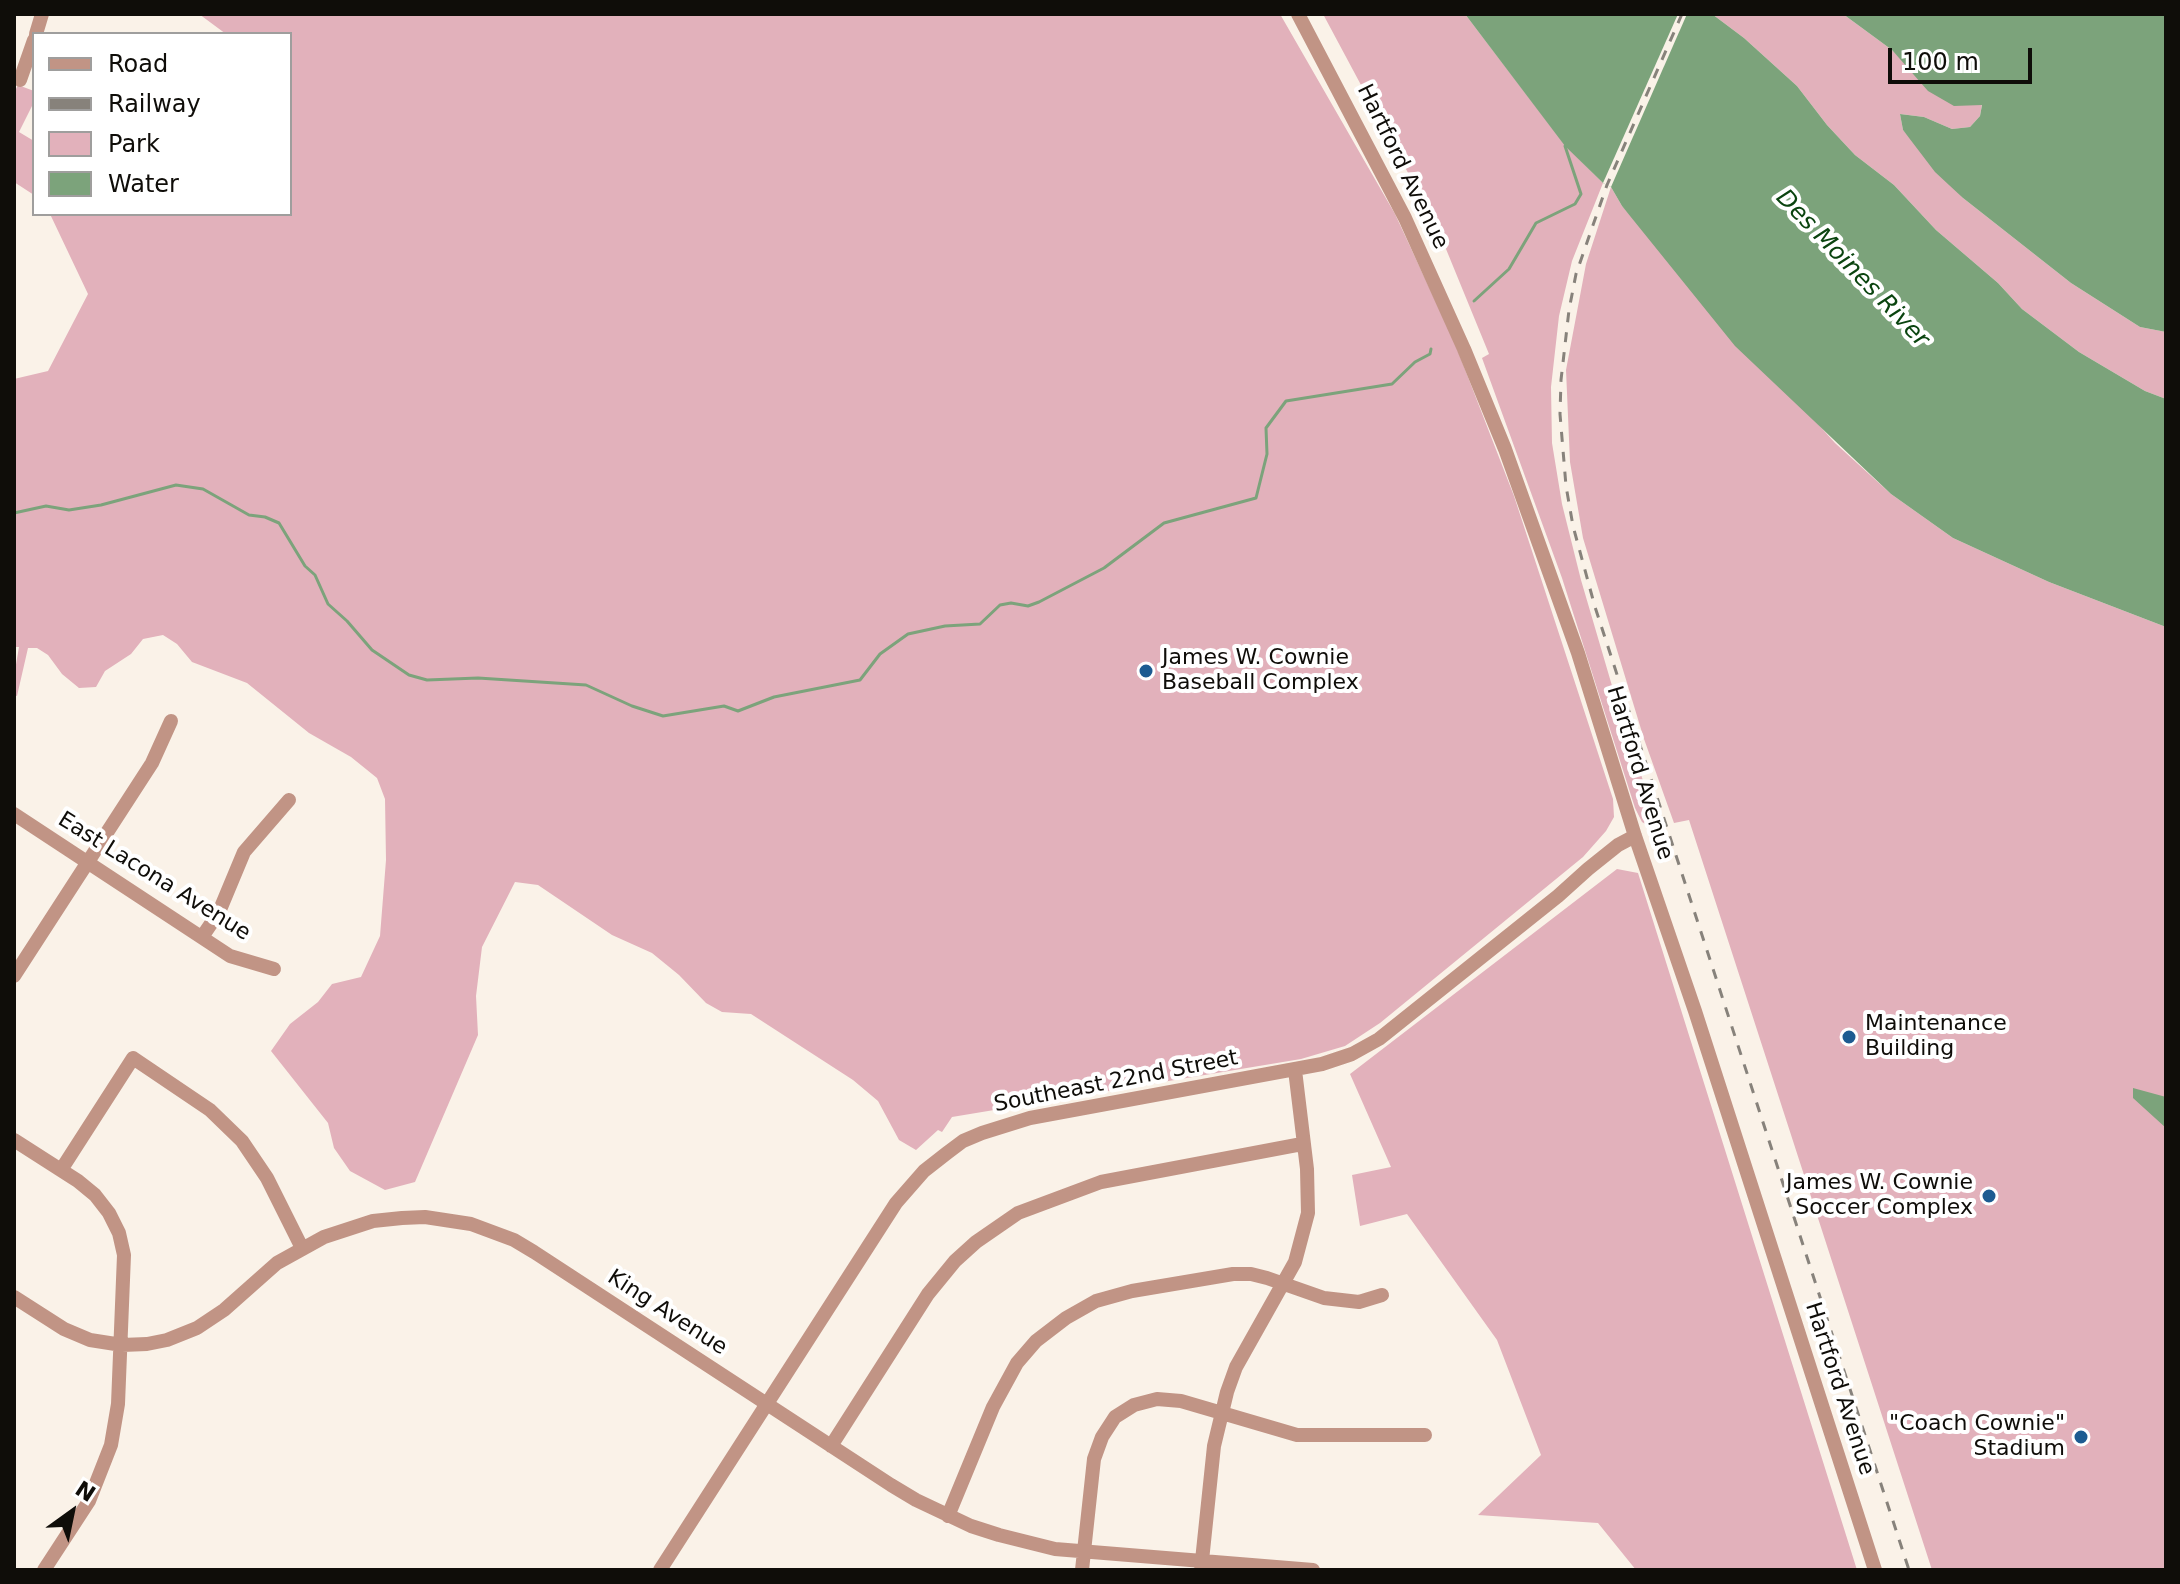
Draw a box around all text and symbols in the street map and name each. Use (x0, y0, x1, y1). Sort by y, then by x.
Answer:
legend (32, 32, 292, 216)
scale bar (1892, 32, 2036, 82)
text: 100 m (1902, 48, 1979, 76)
text: Road (108, 50, 168, 78)
street label: Hartford Avenue (1351, 80, 1453, 254)
text: Railway (108, 90, 201, 118)
text: Park (108, 130, 160, 158)
text: Water (108, 170, 179, 198)
water label: Des Moines River (1769, 184, 1935, 354)
place label: James W. Cownie Baseball Complex (1162, 645, 1359, 696)
marker: James W. Cownie Baseball Complex (1137, 662, 1155, 680)
street label: Hartford Avenue (1600, 683, 1678, 863)
street label: East Lacona Avenue (53, 807, 255, 947)
place label: Maintenance Building (1865, 1011, 2007, 1062)
marker: Maintenance Building (1840, 1028, 1858, 1046)
street label: Southeast 22nd Street (992, 1045, 1240, 1119)
place label: James W. Cownie Soccer Complex (1786, 1170, 1973, 1222)
marker: James W. Cownie Soccer Complex (1980, 1187, 1998, 1205)
street label: King Avenue (602, 1265, 732, 1361)
street label: Hartford Avenue (1799, 1299, 1879, 1479)
place label: "Coach Cownie" Stadium (1889, 1411, 2065, 1462)
marker: "Coach Cownie" Stadium (2072, 1428, 2090, 1446)
north arrow (32, 1472, 112, 1552)
text: N (71, 1476, 100, 1507)

